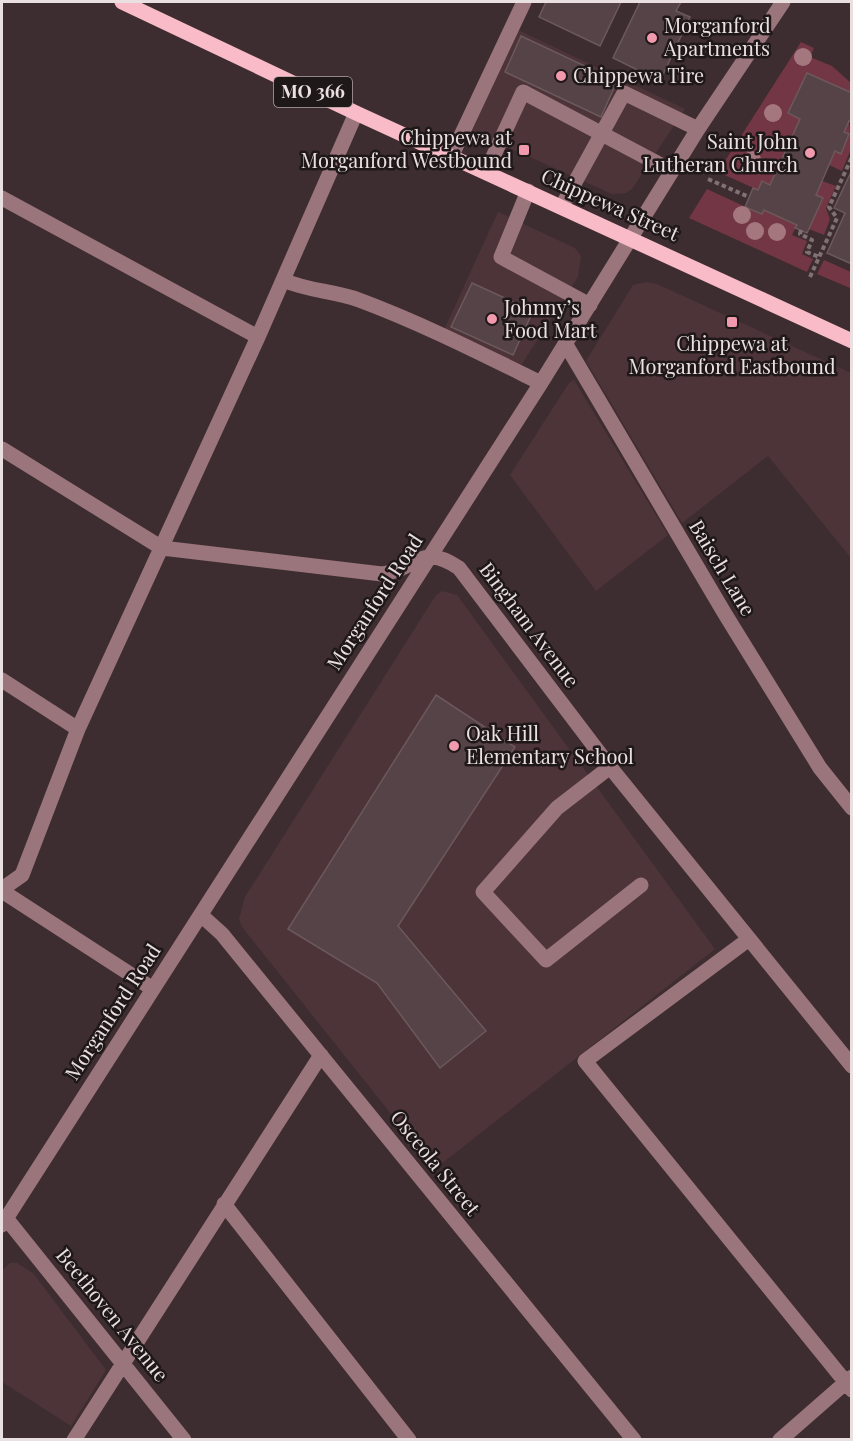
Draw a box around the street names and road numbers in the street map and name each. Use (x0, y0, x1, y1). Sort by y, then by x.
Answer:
road number: MO 366 (274, 77, 352, 107)
street label: Chippewa Street (537, 161, 685, 247)
street label: Baisch Lane (684, 514, 763, 620)
street label: Morganford Road (320, 528, 428, 674)
street label: Bingham Avenue (474, 556, 586, 692)
street label: Morganford Road (58, 938, 166, 1084)
street label: Osceola Street (385, 1104, 488, 1221)
street label: Beethoven Avenue (51, 1242, 175, 1386)

